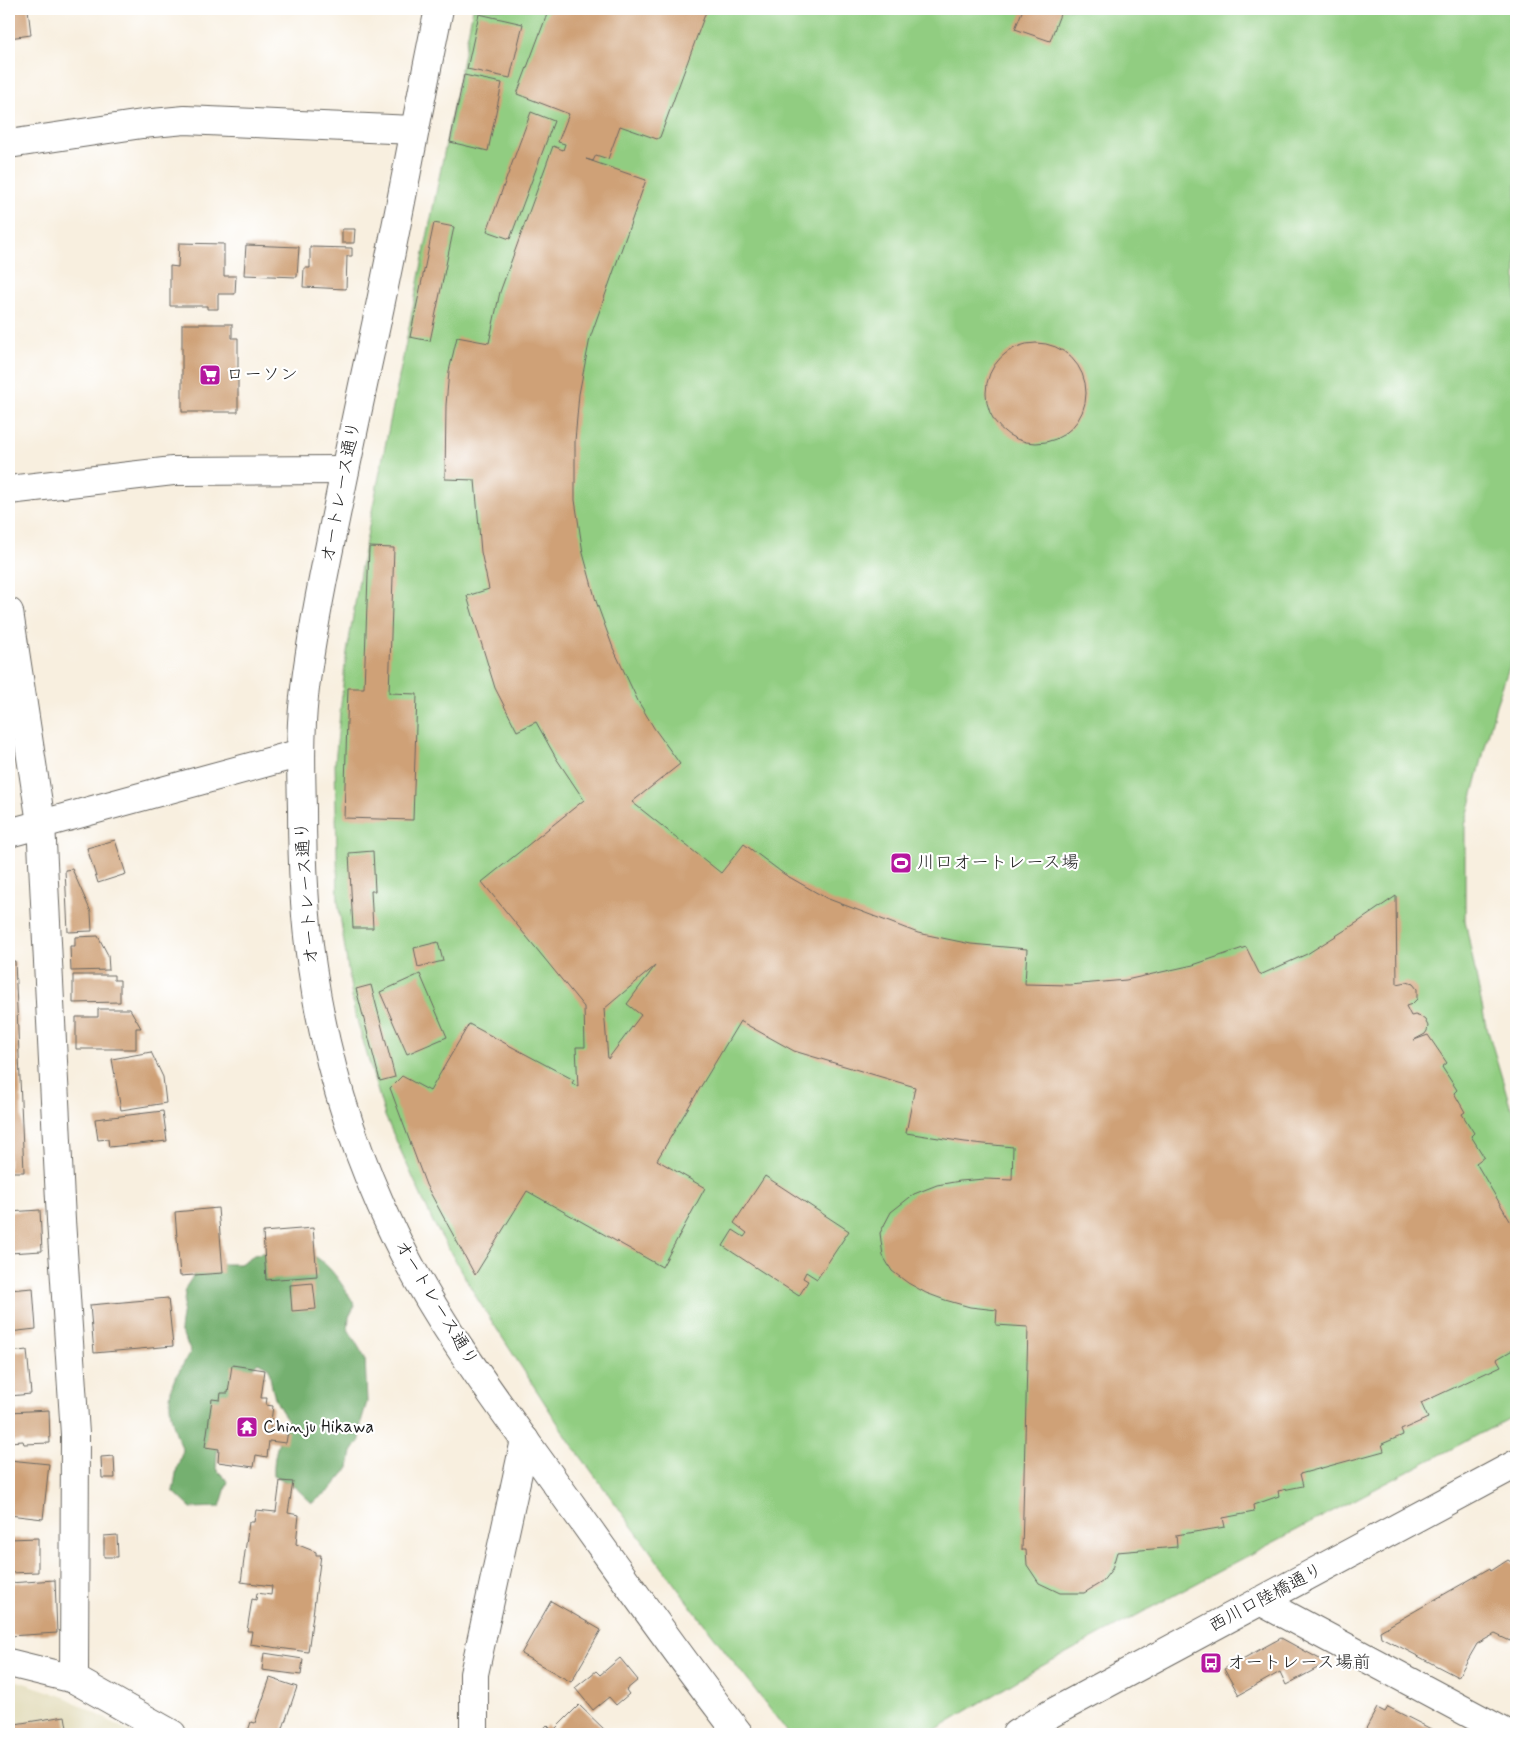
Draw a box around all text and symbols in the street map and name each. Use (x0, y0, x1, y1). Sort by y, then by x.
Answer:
supermarket icon: ローソン (198, 363, 222, 387)
place label: ローソン (226, 363, 298, 387)
street label: オートレース通り (316, 419, 366, 565)
street label: オートレース通り (290, 821, 324, 965)
sports icon: 川口オートレース場 (889, 851, 913, 875)
place label: 川口オートレース場 (917, 851, 1079, 875)
street label: オートレース通り (389, 1235, 483, 1371)
temple icon: Chinju Hikawa (235, 1415, 259, 1439)
place label: Chinju Hikawa (263, 1415, 374, 1439)
street label: 西川口陸橋通り (1205, 1558, 1327, 1638)
bus stop icon: オートレース場前 (1199, 1651, 1223, 1675)
place label: オートレース場前 (1227, 1651, 1371, 1675)

